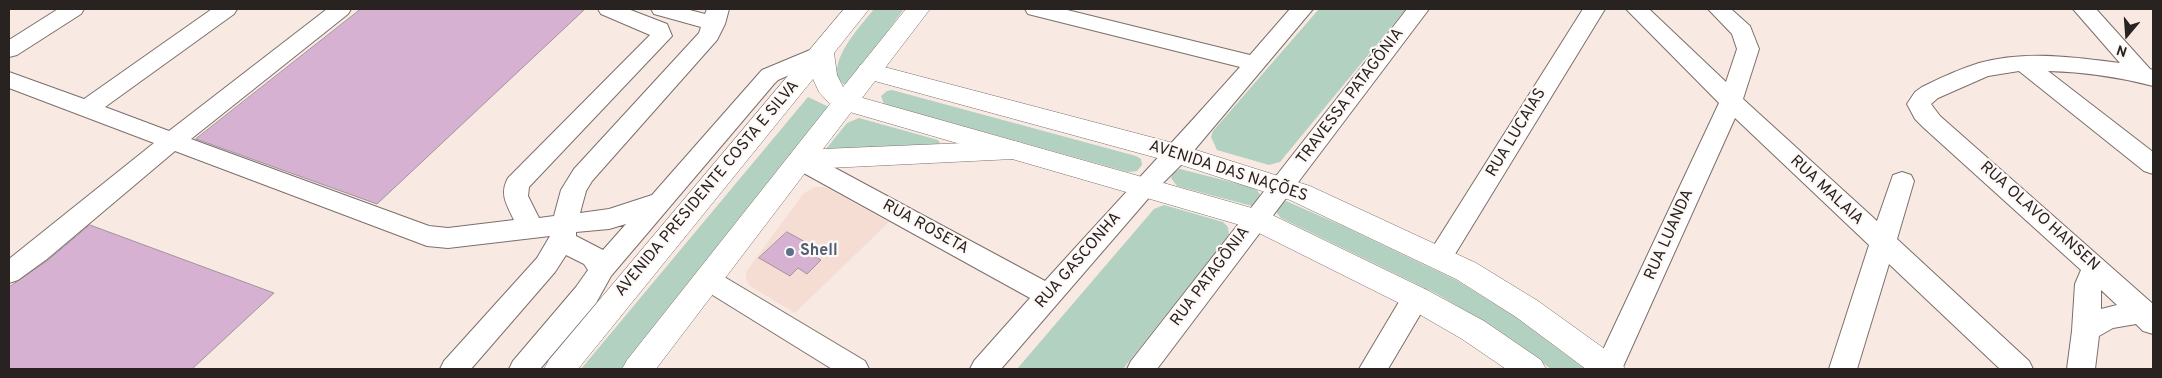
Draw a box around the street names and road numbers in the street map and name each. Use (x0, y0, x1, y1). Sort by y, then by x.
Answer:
street label: TRAVESSA PATAGÔNIA (1293, 25, 1409, 169)
street label: AVENIDA PRESIDENTE COSTA E SILVA (612, 77, 804, 301)
street label: RUA LUCAIAS (1483, 85, 1551, 181)
street label: AVENIDA DAS NAÇÕES (1146, 137, 1310, 207)
street label: RUA MALAIA (1785, 152, 1867, 230)
street label: RUA OLAVO HANSEN (1975, 158, 2103, 276)
street label: RUA LUANDA (1641, 187, 1699, 283)
street label: RUA ROSETA (879, 196, 971, 260)
street label: RUA GASCONHA (1032, 209, 1126, 313)
street label: RUA PATAGÔNIA (1167, 223, 1255, 331)

